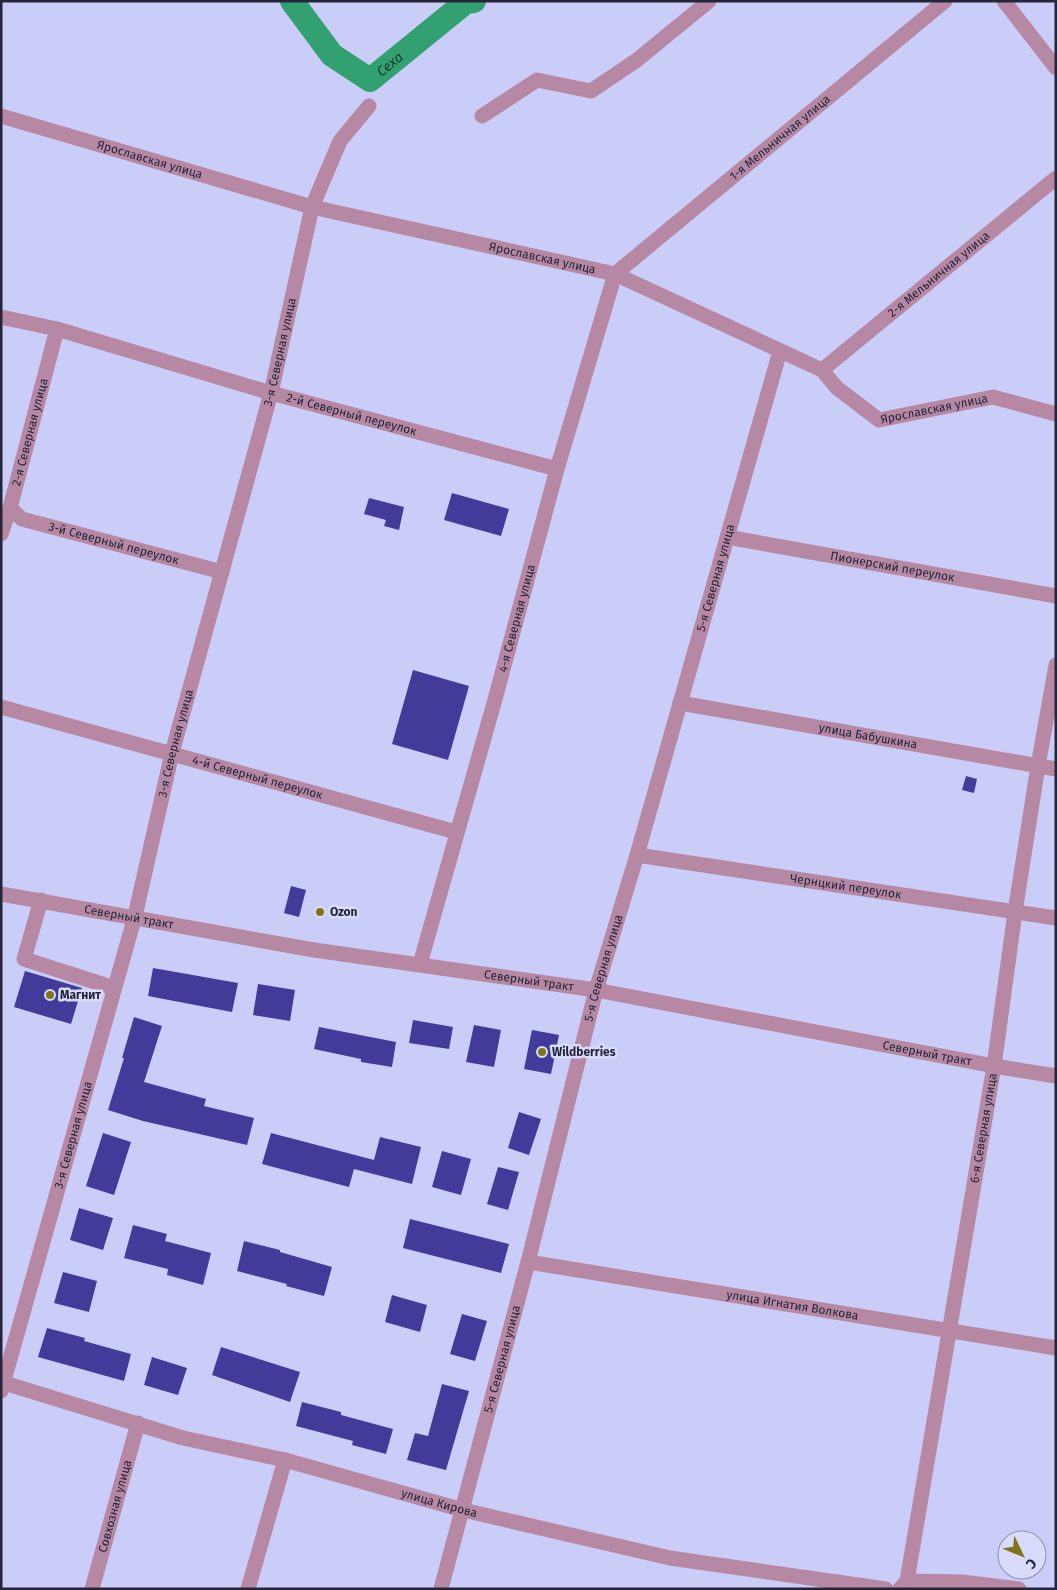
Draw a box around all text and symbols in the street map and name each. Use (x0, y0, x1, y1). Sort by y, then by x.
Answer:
water label: Сеха (373, 49, 407, 80)
street label: 1-я Мельничная улица (727, 92, 833, 183)
street label: Ярославская улица (95, 138, 204, 182)
street label: 2-я Мельничная улица (885, 228, 992, 320)
street label: Ярославская улица (488, 239, 597, 277)
street label: 3-я Северная улица (261, 296, 299, 408)
street label: 2-я Северная улица (9, 377, 51, 487)
street label: 2-й Северный переулок (285, 390, 419, 439)
street label: Ярославская улица (879, 391, 989, 427)
street label: 3-й Северный переулок (47, 519, 181, 567)
street label: 5-я Северная улица (694, 523, 738, 633)
street label: Пионерский переулок (829, 549, 956, 585)
street label: 4-я Северная улица (496, 563, 538, 674)
street label: 3-я Северная улица (155, 688, 196, 799)
street label: улица Бабушкина (818, 721, 918, 752)
street label: 4-й Северный переулок (191, 753, 325, 802)
street label: Чернцкий переулок (789, 871, 903, 902)
street label: Северный тракт (83, 902, 175, 932)
place label: Ozon (330, 905, 358, 919)
marker: Ozon (314, 906, 326, 918)
street label: 5-я Северная улица (581, 913, 626, 1023)
street label: Северный тракт (483, 967, 575, 994)
place label: Магнит (60, 988, 101, 1002)
marker: Магнит (44, 989, 56, 1001)
street label: Северный тракт (882, 1038, 974, 1069)
place label: Wildberries (552, 1045, 616, 1059)
marker: Wildberries (536, 1046, 548, 1058)
street label: 6-я Северная улица (967, 1072, 1000, 1184)
street label: 3-я Северная улица (51, 1080, 95, 1190)
street label: улица Игнатия Волкова (726, 1287, 859, 1323)
street label: 5-я Северная улица (481, 1304, 523, 1414)
street label: Совхозная улица (95, 1458, 134, 1554)
street label: улица Кирова (400, 1486, 479, 1520)
north arrow (997, 1530, 1047, 1580)
text: С (1022, 1555, 1040, 1572)

